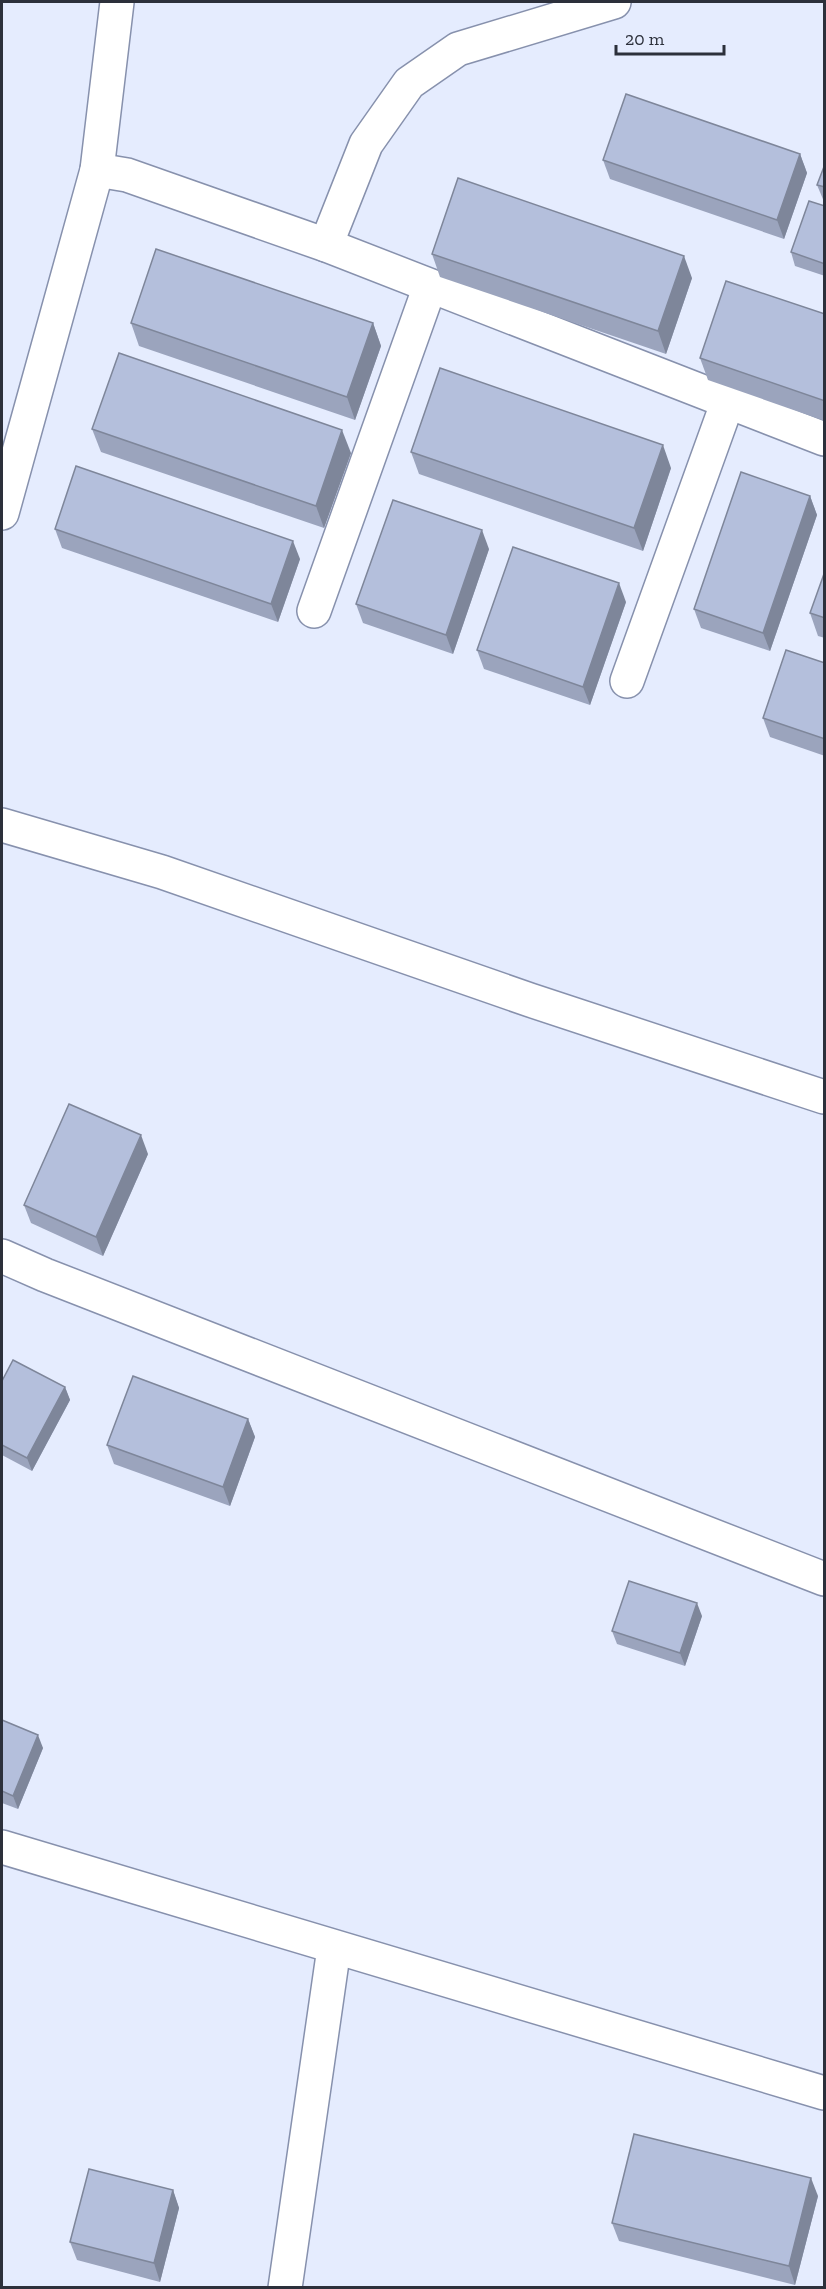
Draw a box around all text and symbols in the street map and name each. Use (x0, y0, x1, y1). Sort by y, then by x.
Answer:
scale bar (616, 18, 724, 56)
text: 20 m (625, 28, 665, 50)

